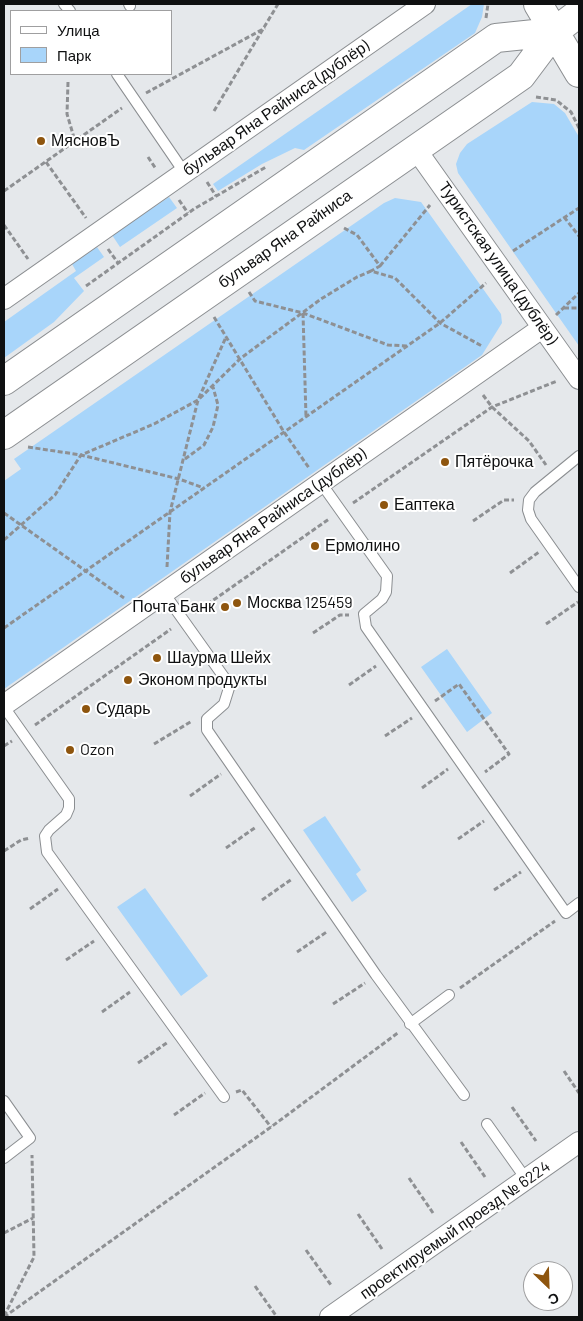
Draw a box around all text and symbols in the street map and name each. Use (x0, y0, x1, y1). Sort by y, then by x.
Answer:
legend (10, 10, 172, 75)
text: Улица (57, 21, 100, 39)
street label: бульвар Яна Райниса (дублёр) (179, 36, 373, 180)
text: Парк (57, 46, 91, 64)
place label: МясновЪ (51, 131, 120, 151)
marker: МясновЪ (35, 135, 47, 147)
street label: Туристская улица (дублёр) (434, 178, 562, 348)
street label: бульвар Яна Райниса (215, 186, 355, 292)
street label: бульвар Яна Райниса (дублёр) (176, 444, 370, 588)
place label: Пятёрочка (455, 452, 533, 472)
marker: Пятёрочка (439, 456, 451, 468)
place label: Еаптека (394, 495, 455, 515)
marker: Еаптека (378, 499, 390, 511)
place label: Ермолино (325, 536, 400, 556)
marker: Ермолино (309, 540, 321, 552)
place label: Москва 125459 (247, 593, 353, 613)
place label: Почта Банк (132, 597, 215, 617)
marker: Москва 125459 (231, 597, 243, 609)
marker: Почта Банк (219, 601, 231, 613)
place label: Шаурма Шейх (167, 648, 271, 668)
marker: Шаурма Шейх (151, 652, 163, 664)
place label: Эконом продукты (138, 670, 267, 690)
marker: Эконом продукты (122, 674, 134, 686)
place label: Сударь (96, 699, 150, 719)
marker: Сударь (80, 703, 92, 715)
place label: Ozon (80, 740, 114, 760)
marker: Ozon (64, 744, 76, 756)
street label: проектируемый проезд № 6224 (356, 1157, 554, 1303)
north arrow (523, 1261, 573, 1311)
text: С (546, 1289, 562, 1309)

